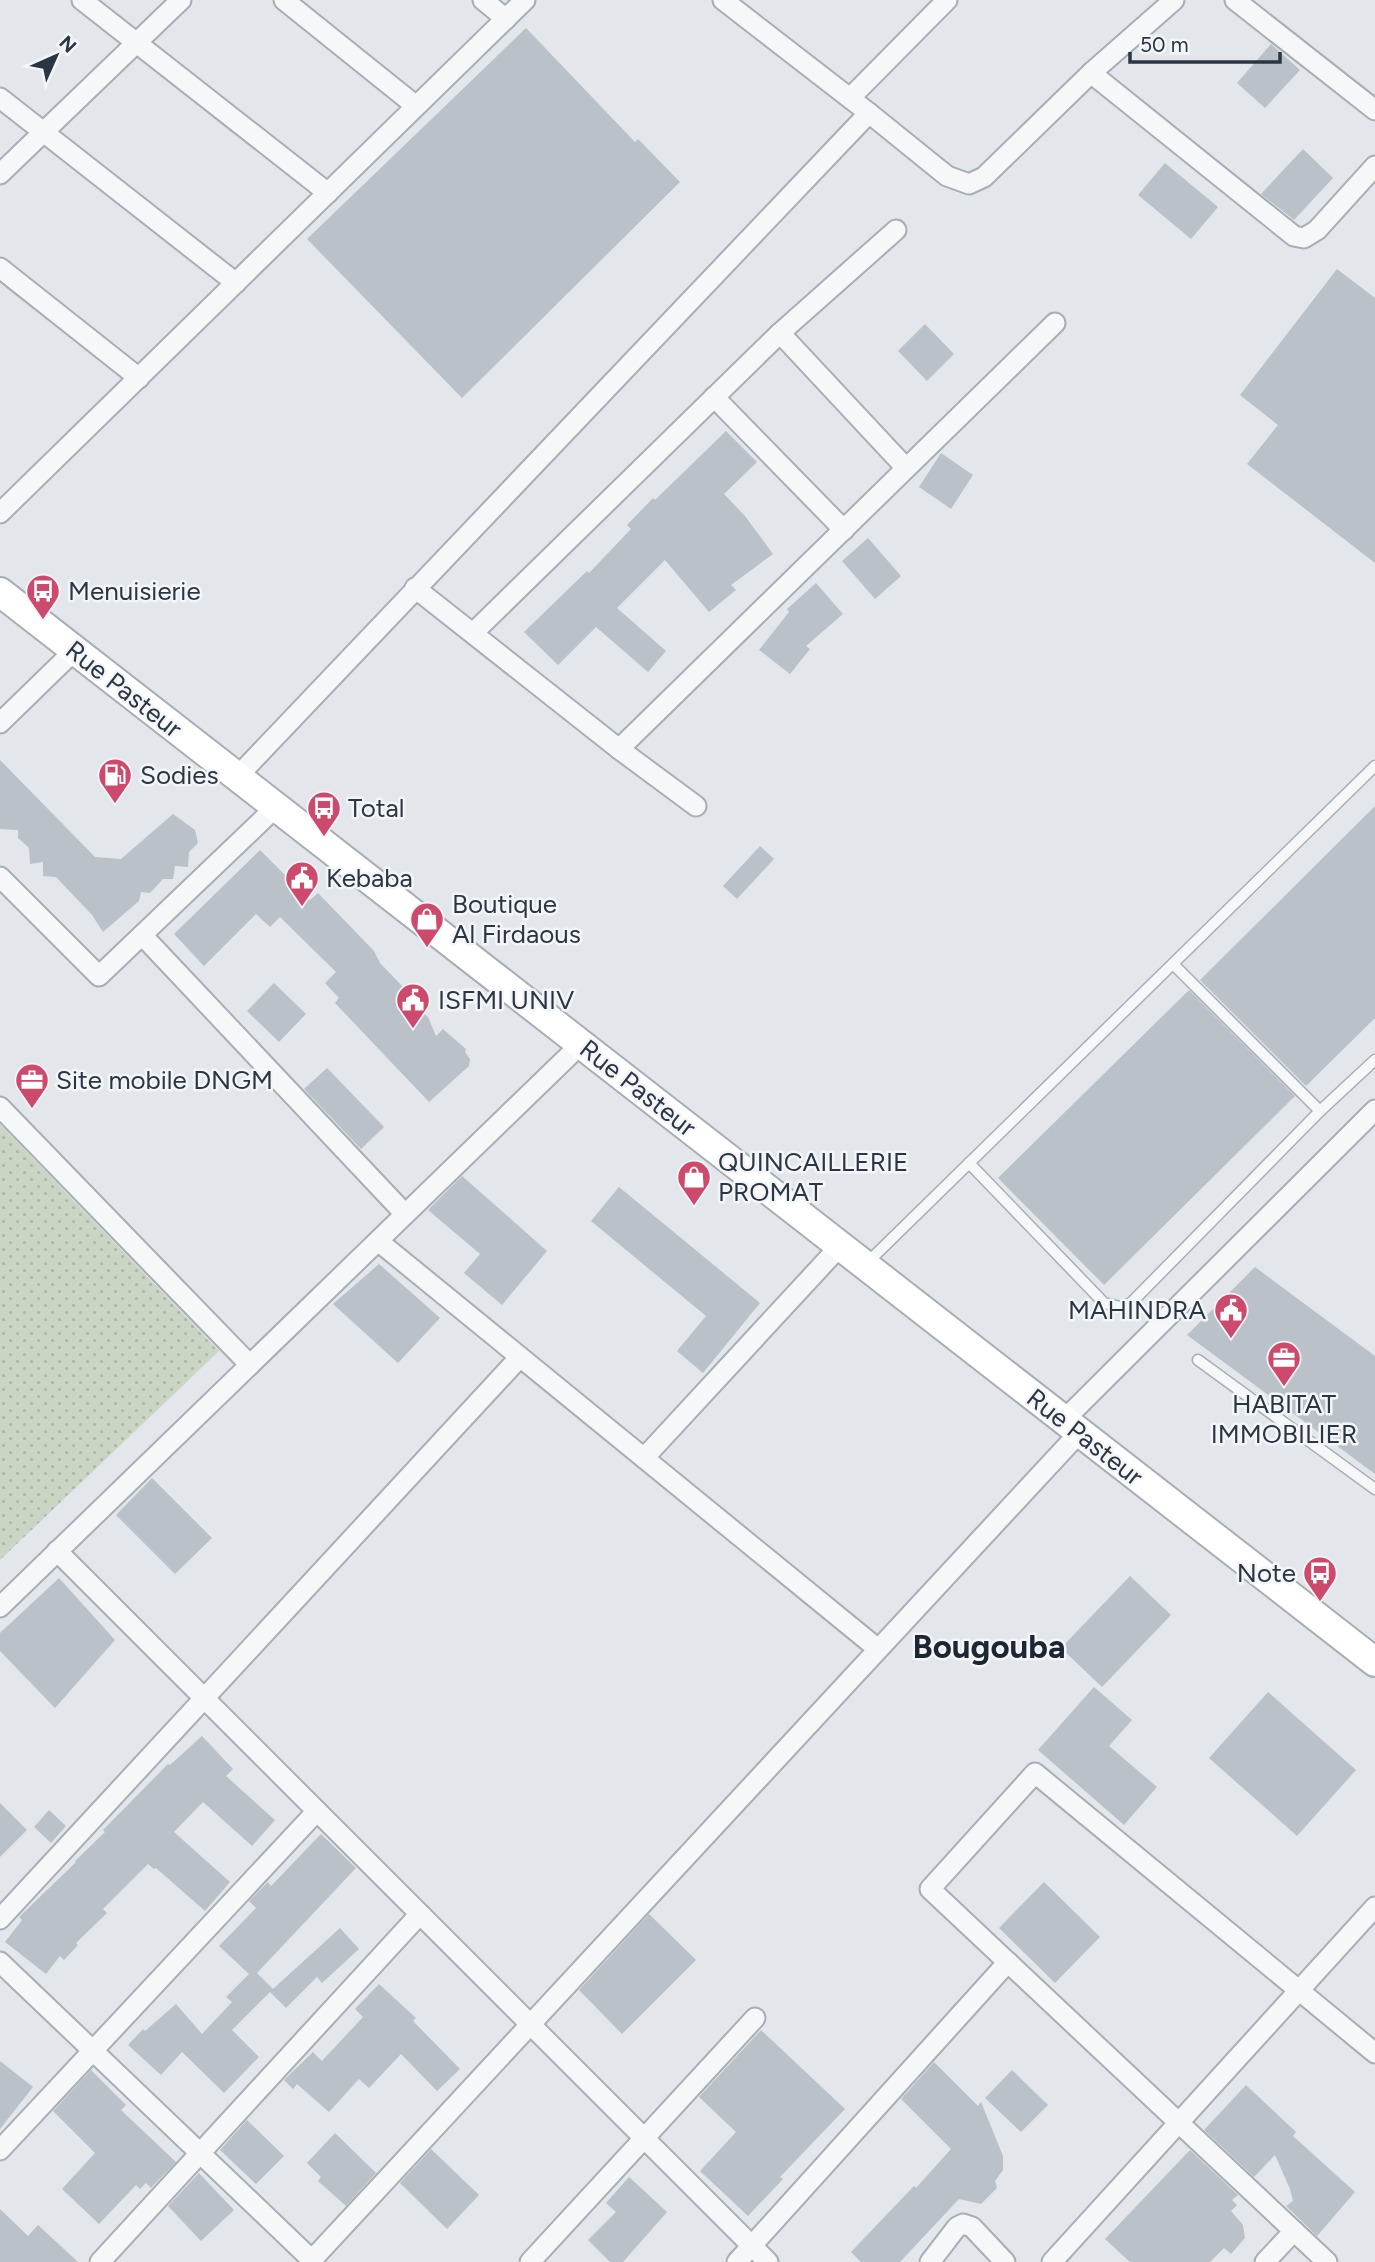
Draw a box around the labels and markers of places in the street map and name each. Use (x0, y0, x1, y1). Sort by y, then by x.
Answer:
bus stop icon: Menuisierie (24, 572, 62, 621)
place label: Menuisierie (68, 575, 201, 607)
fuel station icon: Sodies (96, 756, 134, 805)
place label: Sodies (140, 759, 219, 791)
bus stop icon: Total (305, 789, 343, 838)
place label: Total (348, 792, 405, 824)
public building icon: Kebaba (283, 859, 321, 908)
place label: Kebaba (326, 862, 413, 894)
place label: Boutique Al Firdaous (452, 888, 581, 950)
shop icon: Boutique Al Firdaous (408, 900, 446, 949)
public building icon: ISFMI UNIV (394, 981, 432, 1030)
place label: ISFMI UNIV (438, 984, 574, 1016)
office icon: Site mobile DNGM (13, 1061, 51, 1110)
place label: Site mobile DNGM (56, 1064, 273, 1096)
place label: QUINCAILLERIE PROMAT (718, 1146, 908, 1208)
shop icon: QUINCAILLERIE PROMAT (675, 1158, 713, 1207)
public building icon: MAHINDRA (1212, 1291, 1250, 1340)
place label: MAHINDRA (1068, 1294, 1206, 1326)
office icon: HABITAT IMMOBILIER (1265, 1339, 1303, 1388)
place label: HABITAT IMMOBILIER (1211, 1388, 1357, 1450)
bus stop icon: Note (1301, 1554, 1339, 1603)
place label: Note (1237, 1557, 1296, 1589)

